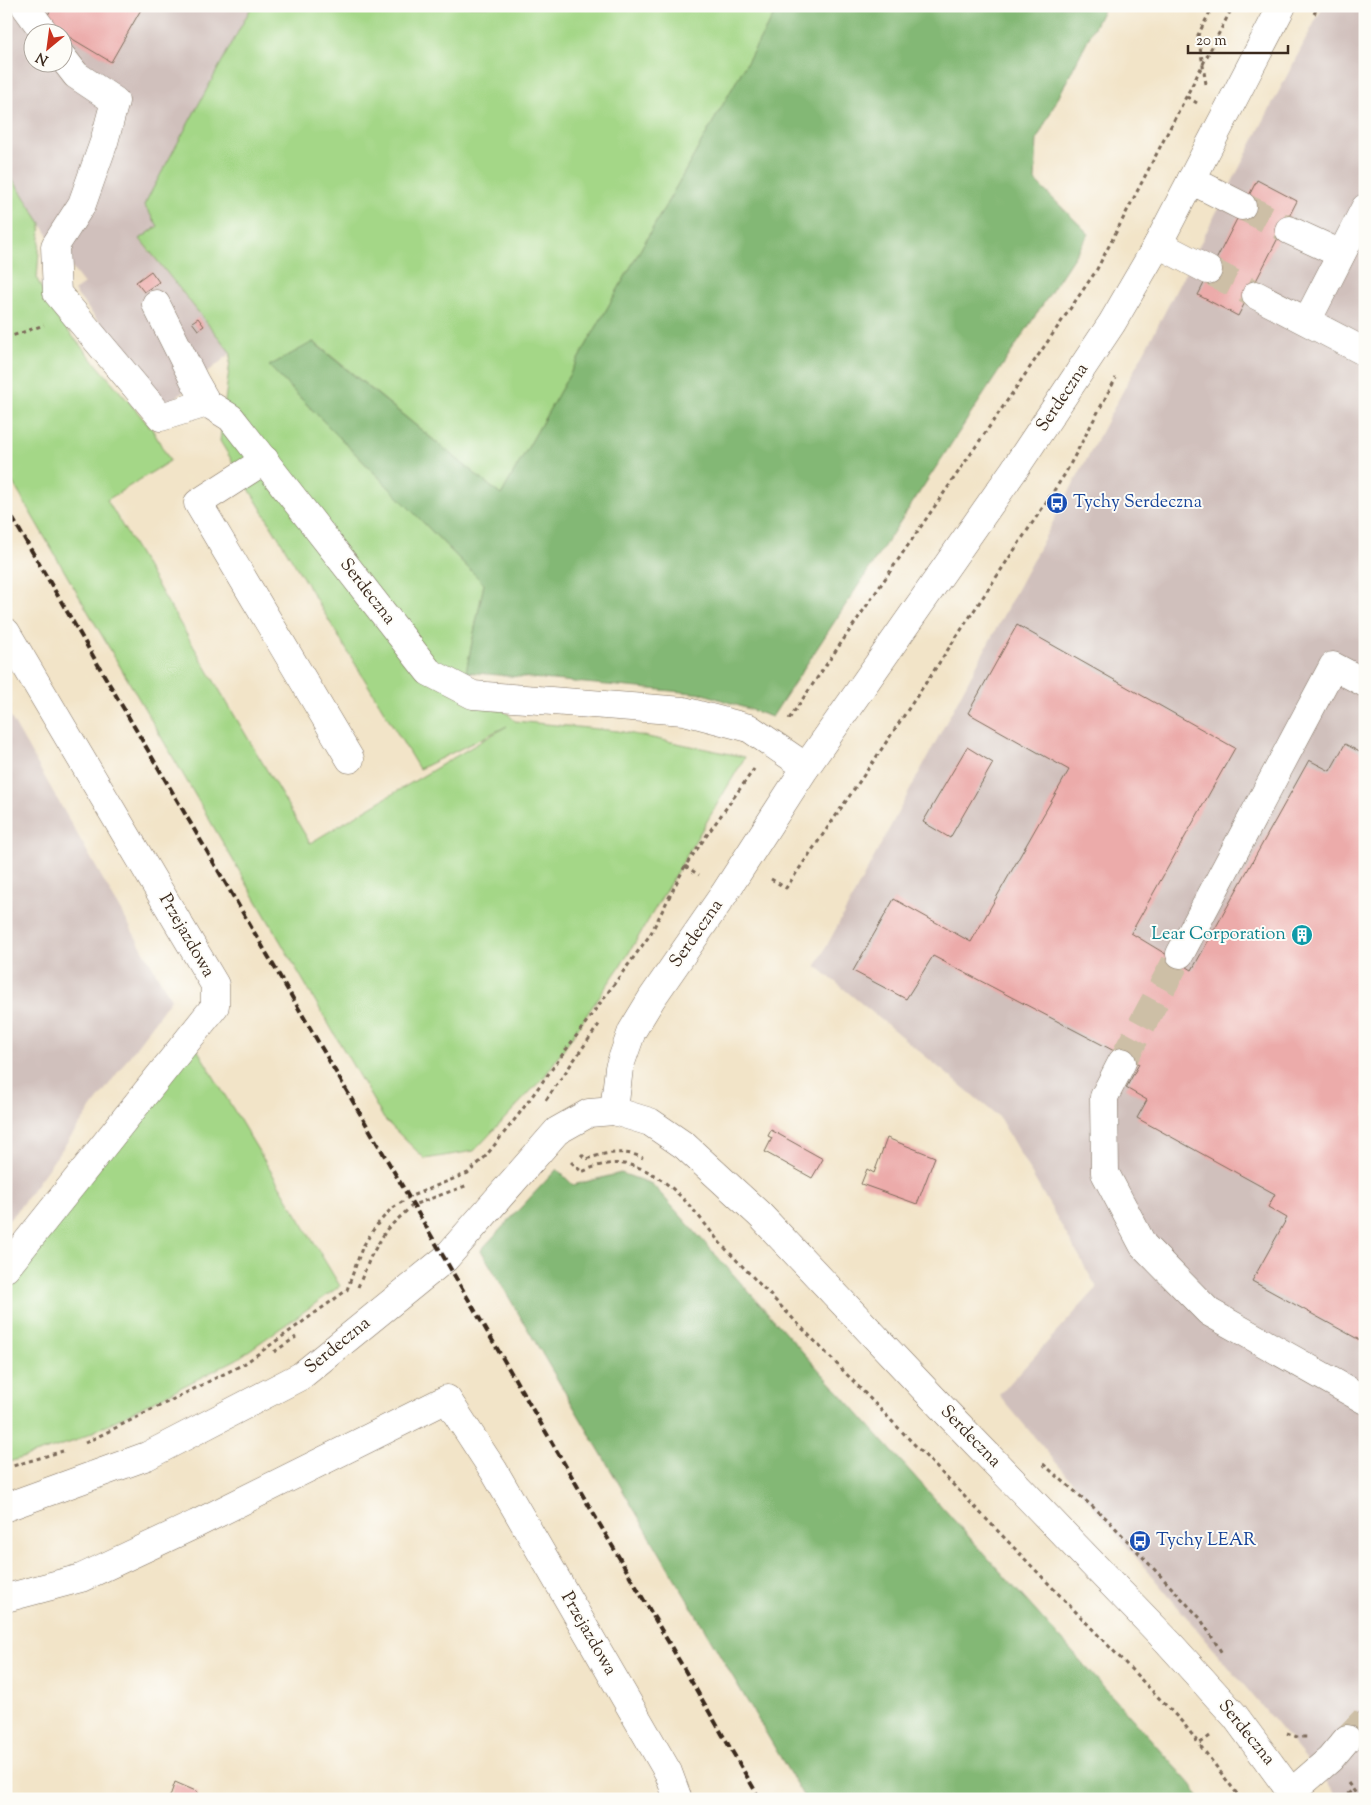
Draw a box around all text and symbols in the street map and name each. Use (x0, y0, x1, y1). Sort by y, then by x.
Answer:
north arrow (22, 22, 72, 72)
scale bar (1188, 22, 1288, 54)
text: 20 m (1196, 31, 1227, 52)
text: N (33, 46, 52, 69)
street label: Serdeczna (1030, 358, 1096, 438)
place label: Tychy Serdeczna (1073, 490, 1202, 516)
bus stop icon: Tychy Serdeczna (1045, 491, 1069, 515)
street label: Serdeczna (333, 553, 401, 631)
street label: Przejazdowa (152, 889, 220, 983)
street label: Serdeczna (664, 895, 730, 973)
place label: Lear Corporation (1151, 922, 1286, 948)
building icon: Lear Corporation (1290, 923, 1314, 947)
street label: Serdeczna (299, 1311, 377, 1381)
street label: Serdeczna (934, 1400, 1006, 1474)
place label: Tychy LEAR (1156, 1528, 1256, 1554)
bus stop icon: Tychy LEAR (1128, 1529, 1152, 1553)
street label: Przejazdowa (554, 1587, 622, 1681)
street label: Serdeczna (1211, 1694, 1281, 1772)

